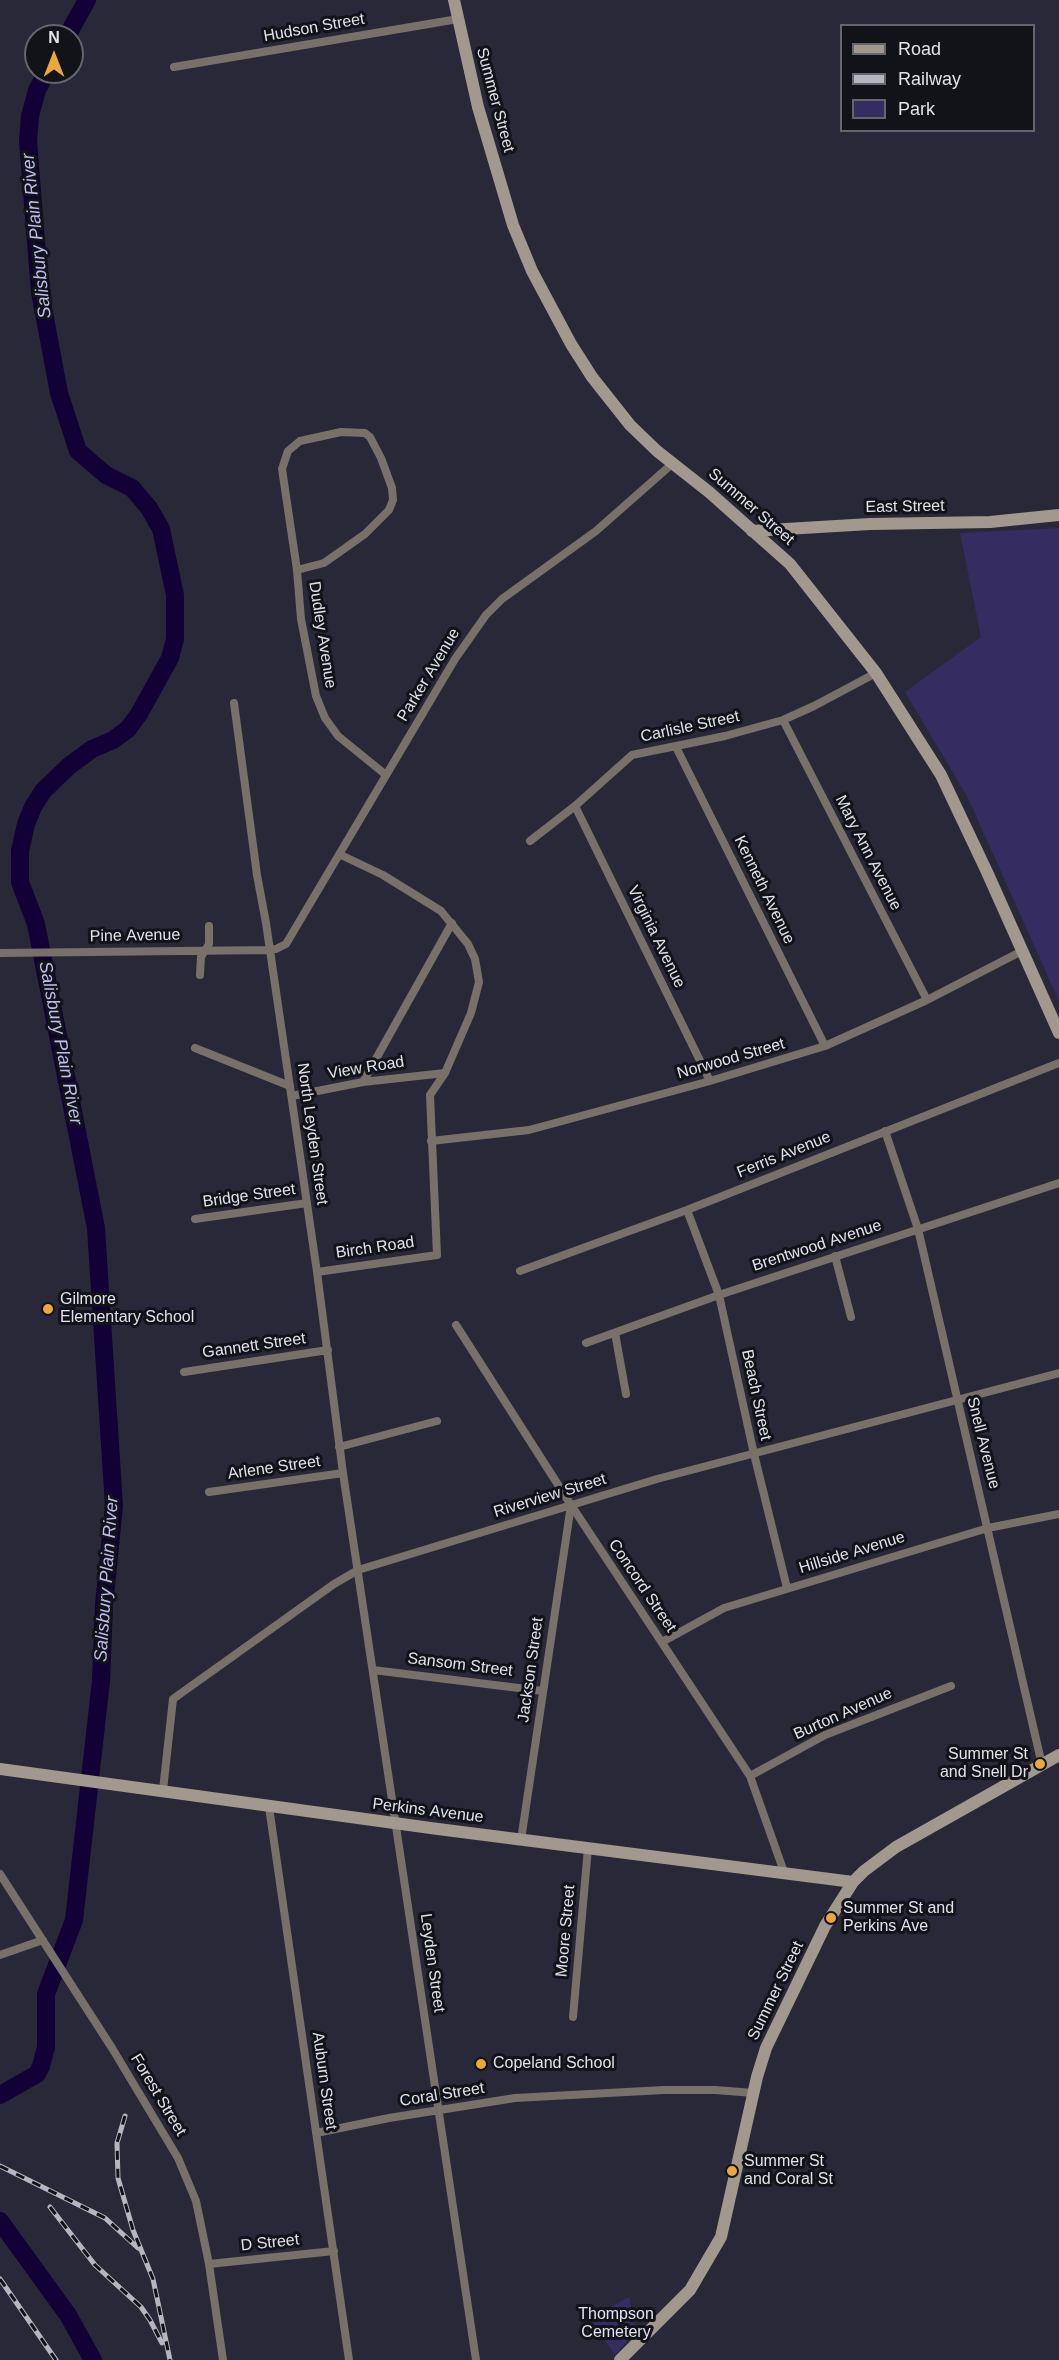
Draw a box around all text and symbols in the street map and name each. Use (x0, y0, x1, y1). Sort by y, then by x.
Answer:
street label: Hudson Street (262, 10, 366, 46)
north arrow (24, 24, 84, 84)
legend (840, 24, 1035, 132)
text: N (48, 29, 60, 46)
text: Road (898, 39, 941, 59)
street label: Summer Street (472, 46, 518, 154)
text: Railway (898, 69, 961, 89)
text: Park (898, 99, 935, 119)
water label: Salisbury Plain River (18, 152, 56, 320)
street label: Summer Street (704, 464, 798, 550)
street label: East Street (865, 497, 945, 517)
street label: Dudley Avenue (304, 580, 340, 690)
street label: Parker Avenue (394, 625, 464, 725)
street label: Carlisle Street (639, 707, 741, 747)
street label: Mary Ann Avenue (831, 792, 905, 914)
street label: Kenneth Avenue (730, 833, 798, 947)
street label: Virginia Avenue (623, 883, 689, 991)
street label: Pine Avenue (90, 926, 180, 946)
water label: Salisbury Plain River (34, 959, 86, 1127)
street label: Norwood Street (675, 1034, 787, 1084)
street label: View Road (326, 1052, 406, 1084)
street label: North Leyden Street (293, 1062, 331, 1206)
street label: Ferris Avenue (734, 1127, 834, 1183)
street label: Bridge Street (201, 1180, 297, 1212)
street label: Brentwood Avenue (750, 1216, 884, 1276)
street label: Birch Road (334, 1233, 416, 1263)
place label: Gilmore Elementary School (60, 1290, 194, 1328)
marker: Gilmore Elementary School (41, 1302, 55, 1316)
street label: Gannett Street (201, 1329, 307, 1363)
street label: Beach Street (737, 1348, 775, 1442)
street label: Snell Avenue (962, 1395, 1004, 1491)
street label: Arlene Street (226, 1452, 322, 1484)
street label: Riverview Street (491, 1470, 609, 1522)
water label: Salisbury Plain River (90, 1495, 124, 1663)
street label: Hillside Avenue (797, 1528, 907, 1578)
street label: Concord Street (604, 1536, 680, 1636)
street label: Jackson Street (514, 1616, 548, 1724)
street label: Sansom Street (406, 1649, 514, 1681)
street label: Burton Avenue (791, 1684, 895, 1744)
place label: Summer St and Snell Dr (940, 1745, 1028, 1783)
marker: Summer St and Snell Dr (1033, 1757, 1047, 1771)
street label: Perkins Avenue (371, 1795, 485, 1827)
street label: Moore Street (552, 1884, 580, 1978)
place label: Summer St and Perkins Ave (843, 1899, 954, 1937)
marker: Summer St and Perkins Ave (824, 1911, 838, 1925)
street label: Leyden Street (416, 1912, 448, 2014)
street label: Summer Street (744, 1938, 808, 2044)
street label: Auburn Street (308, 2031, 340, 2131)
street label: Forest Street (126, 2050, 190, 2140)
place label: Copeland School (493, 2054, 615, 2074)
marker: Copeland School (474, 2057, 488, 2071)
street label: Coral Street (398, 2079, 486, 2111)
place label: Summer St and Coral St (744, 2152, 833, 2190)
marker: Summer St and Coral St (725, 2164, 739, 2178)
street label: D Street (240, 2230, 300, 2256)
park label: Thompson Cemetery (578, 2305, 654, 2343)

